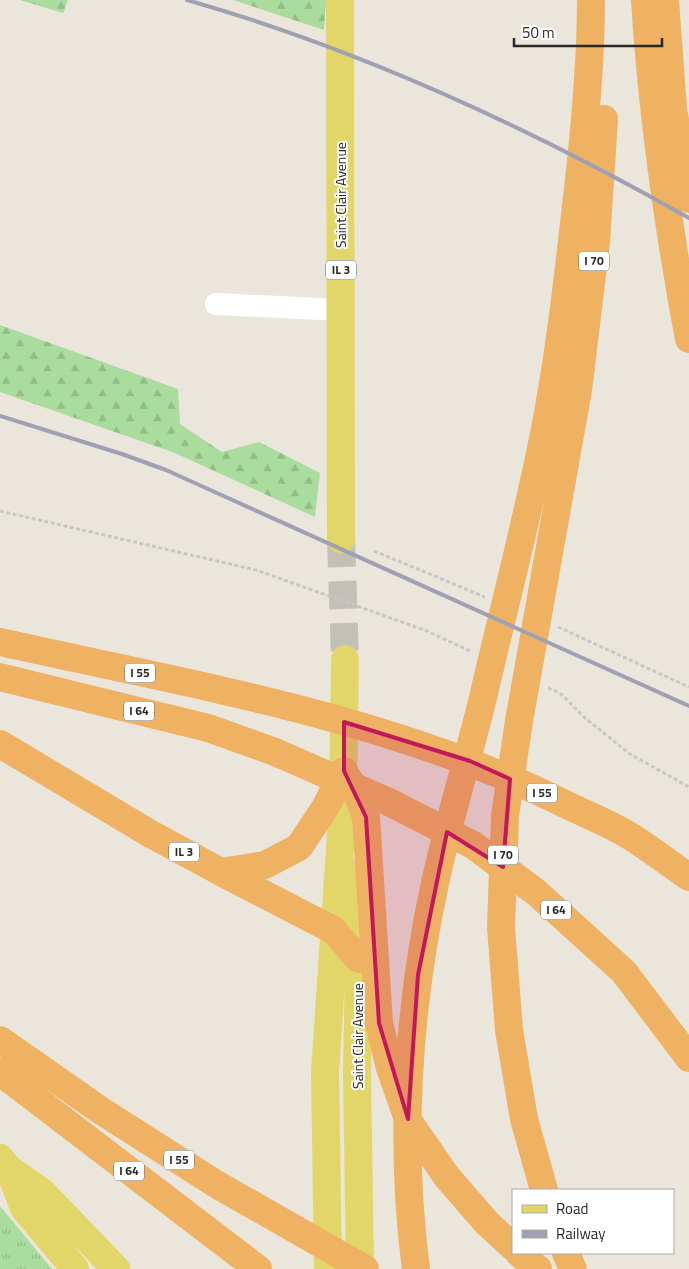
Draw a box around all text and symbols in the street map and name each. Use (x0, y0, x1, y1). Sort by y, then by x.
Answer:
scale bar (514, 15, 662, 47)
text: 50 m (522, 21, 555, 44)
street label: Saint Clair Avenue (330, 142, 351, 248)
road number: I 70 (579, 252, 609, 270)
road number: IL 3 (326, 260, 356, 280)
road number: I 55 (125, 664, 155, 682)
road number: I 64 (124, 701, 154, 720)
road number: I 55 (527, 784, 557, 802)
road number: IL 3 (169, 842, 199, 862)
road number: I 70 (488, 846, 518, 864)
road number: I 64 (541, 900, 571, 920)
street label: Saint Clair Avenue (347, 983, 368, 1089)
road number: I 55 (164, 1150, 194, 1170)
road number: I 64 (114, 1162, 144, 1180)
legend (512, 1189, 674, 1254)
text: Road (556, 1197, 588, 1220)
text: Railway (556, 1222, 606, 1245)

